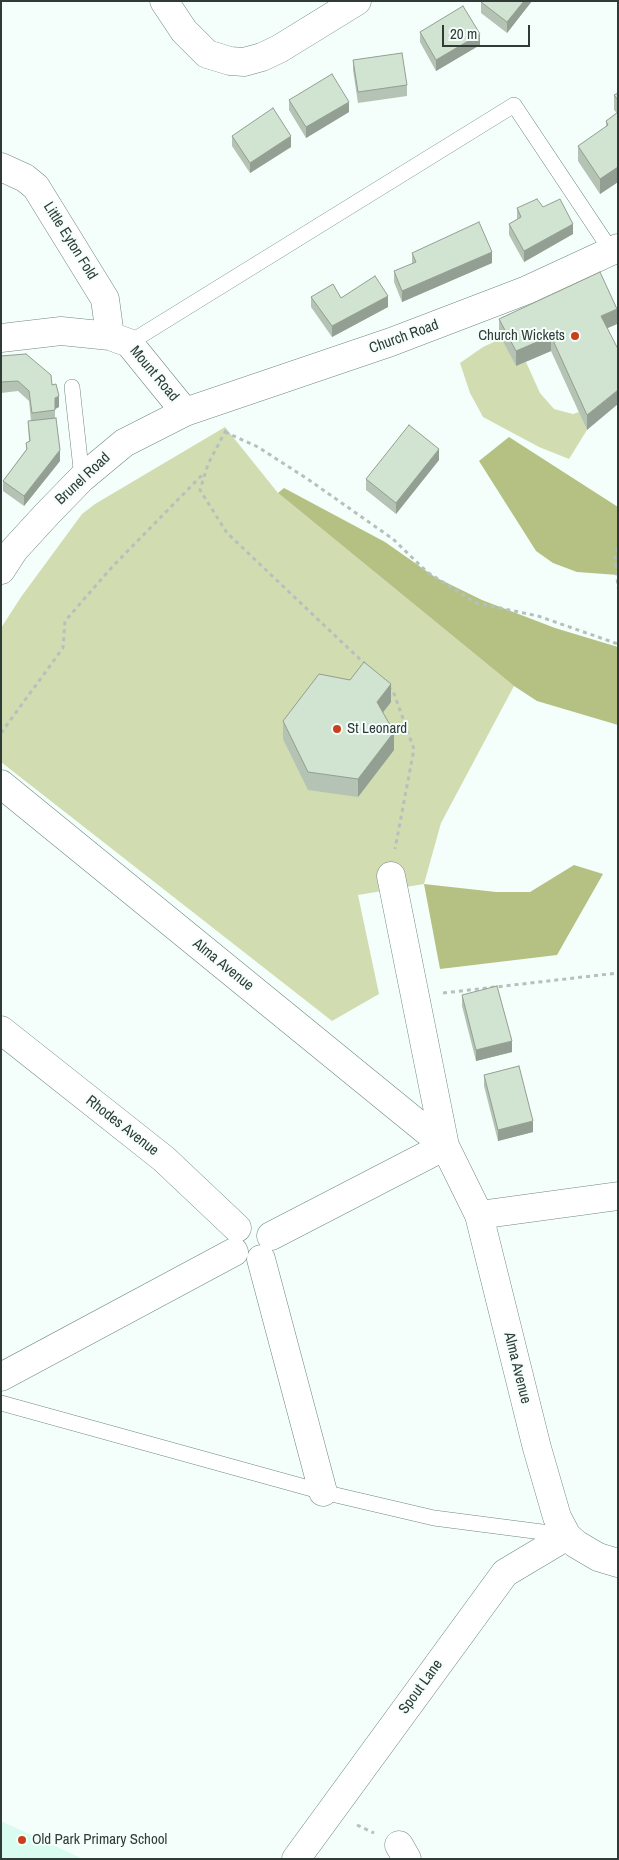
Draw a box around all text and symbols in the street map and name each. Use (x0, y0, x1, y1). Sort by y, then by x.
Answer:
scale bar (444, 15, 532, 47)
text: 20 m (450, 23, 477, 44)
street label: Little Eyton Fold (39, 199, 101, 283)
street label: Church Road (367, 316, 441, 358)
place label: Church Wickets (478, 327, 565, 345)
marker: Church Wickets (569, 330, 581, 342)
street label: Mount Road (126, 343, 182, 405)
street label: Brunel Road (52, 449, 114, 509)
place label: St Leonard (347, 720, 407, 738)
marker: St Leonard (331, 723, 343, 735)
street label: Alma Avenue (189, 935, 257, 995)
street label: Rhodes Avenue (82, 1092, 162, 1160)
street label: Alma Avenue (499, 1330, 535, 1406)
street label: Spout Lane (395, 1656, 447, 1718)
place label: Old Park Primary School (32, 1831, 167, 1849)
marker: Old Park Primary School (16, 1834, 28, 1846)

